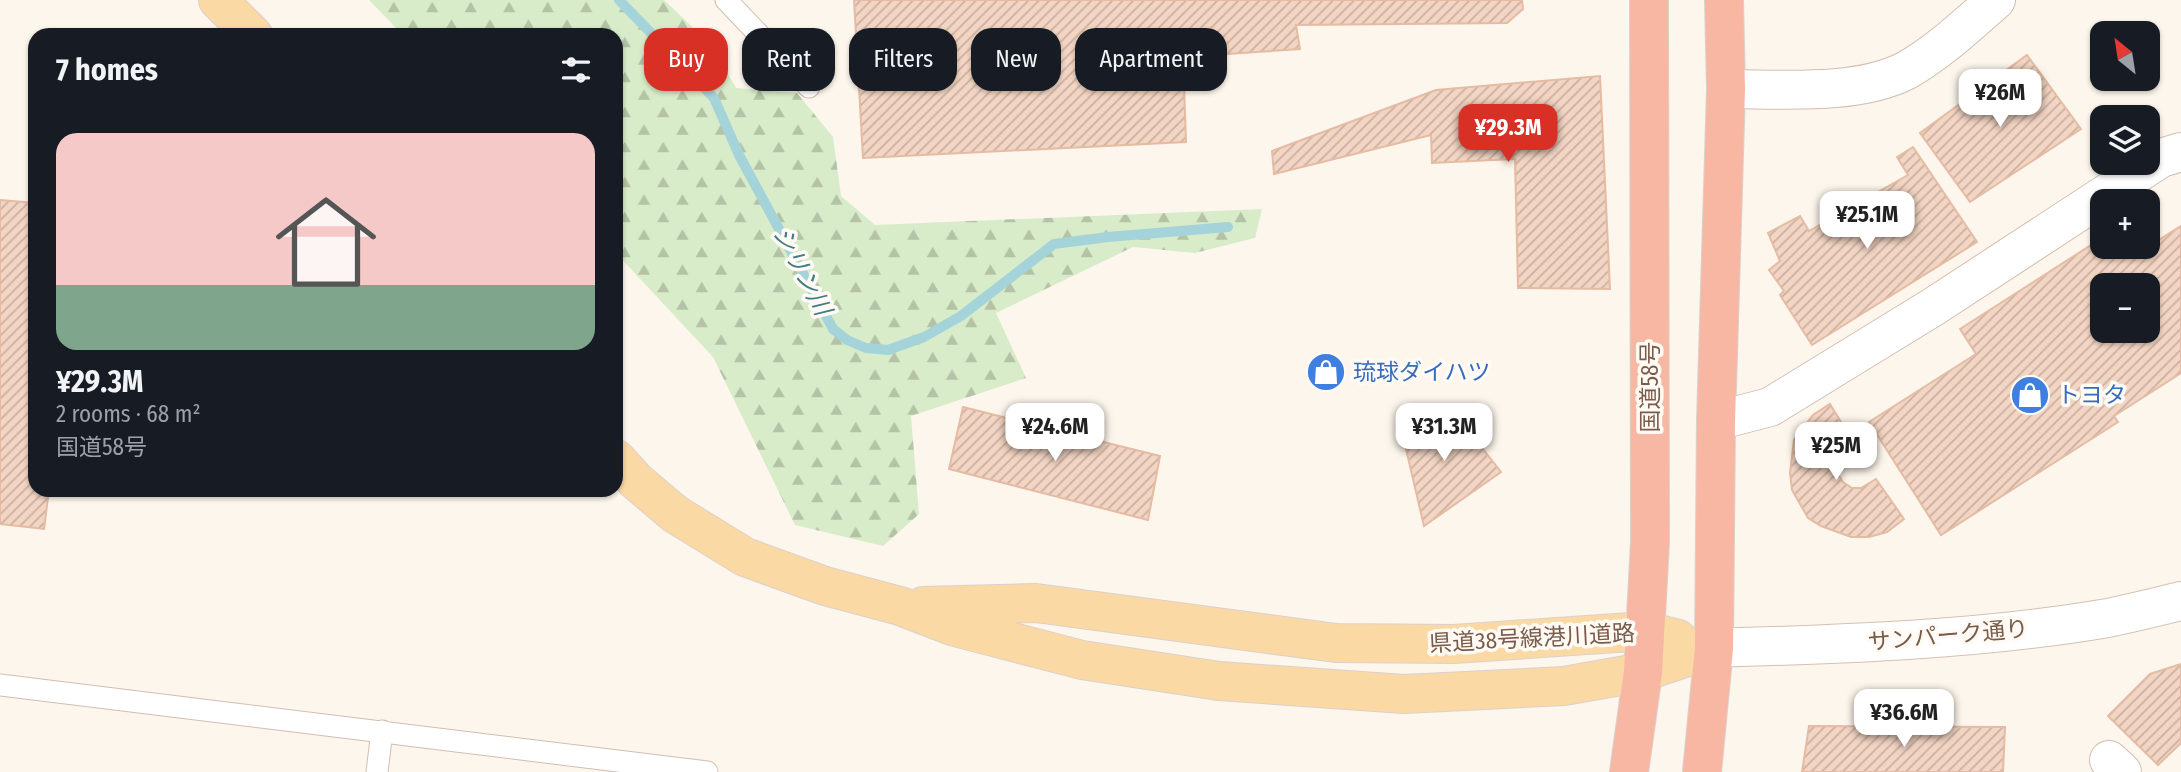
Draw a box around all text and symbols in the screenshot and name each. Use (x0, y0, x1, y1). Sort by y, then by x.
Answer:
north arrow (2090, 21, 2160, 91)
map controls (2090, 21, 2160, 343)
chip: Buy (644, 28, 728, 91)
chip: Rent (742, 28, 835, 91)
chip: Filters (849, 28, 957, 91)
chip: New (971, 28, 1061, 91)
chip: Apartment (1075, 28, 1227, 91)
icon: filters (557, 51, 595, 89)
text: 7 homes (56, 52, 158, 88)
pin: ¥26M (1959, 69, 2041, 129)
text: ¥26M (1975, 78, 2025, 106)
pin: ¥29.3M (1451, 104, 1565, 164)
button: layers (2090, 105, 2160, 175)
text: ¥29.3M (1474, 113, 1542, 141)
icon: home (263, 179, 389, 305)
button: + (2090, 189, 2160, 259)
pin: ¥25.1M (1810, 191, 1924, 251)
text: ¥25.1M (1836, 200, 1898, 228)
water label: シリン川 (767, 222, 838, 323)
button: − (2090, 273, 2160, 343)
street label: 国道58号 (1636, 341, 1664, 433)
shop icon: 琉球ダイハツ (1305, 351, 1347, 393)
place label: 琉球ダイハツ (1353, 358, 1491, 386)
text: ¥29.3M (56, 364, 143, 400)
shop icon: トヨタ (2009, 374, 2051, 416)
place label: トヨタ (2057, 381, 2126, 409)
text: 2 rooms · 68 m² (56, 400, 201, 428)
pin: ¥24.6M (998, 404, 1112, 463)
pin: ¥31.3M (1387, 404, 1501, 463)
text: ¥24.6M (1021, 412, 1089, 440)
text: ¥31.3M (1412, 412, 1476, 440)
pin: ¥25M (1795, 422, 1877, 482)
text: ¥25M (1811, 431, 1861, 459)
text: 国道58号 (56, 433, 147, 461)
street label: サンパーク通り (1867, 614, 2029, 656)
street label: 県道38号線港川道路 (1428, 619, 1636, 657)
pin: ¥36.6M (1847, 690, 1961, 749)
text: ¥36.6M (1870, 698, 1938, 726)

